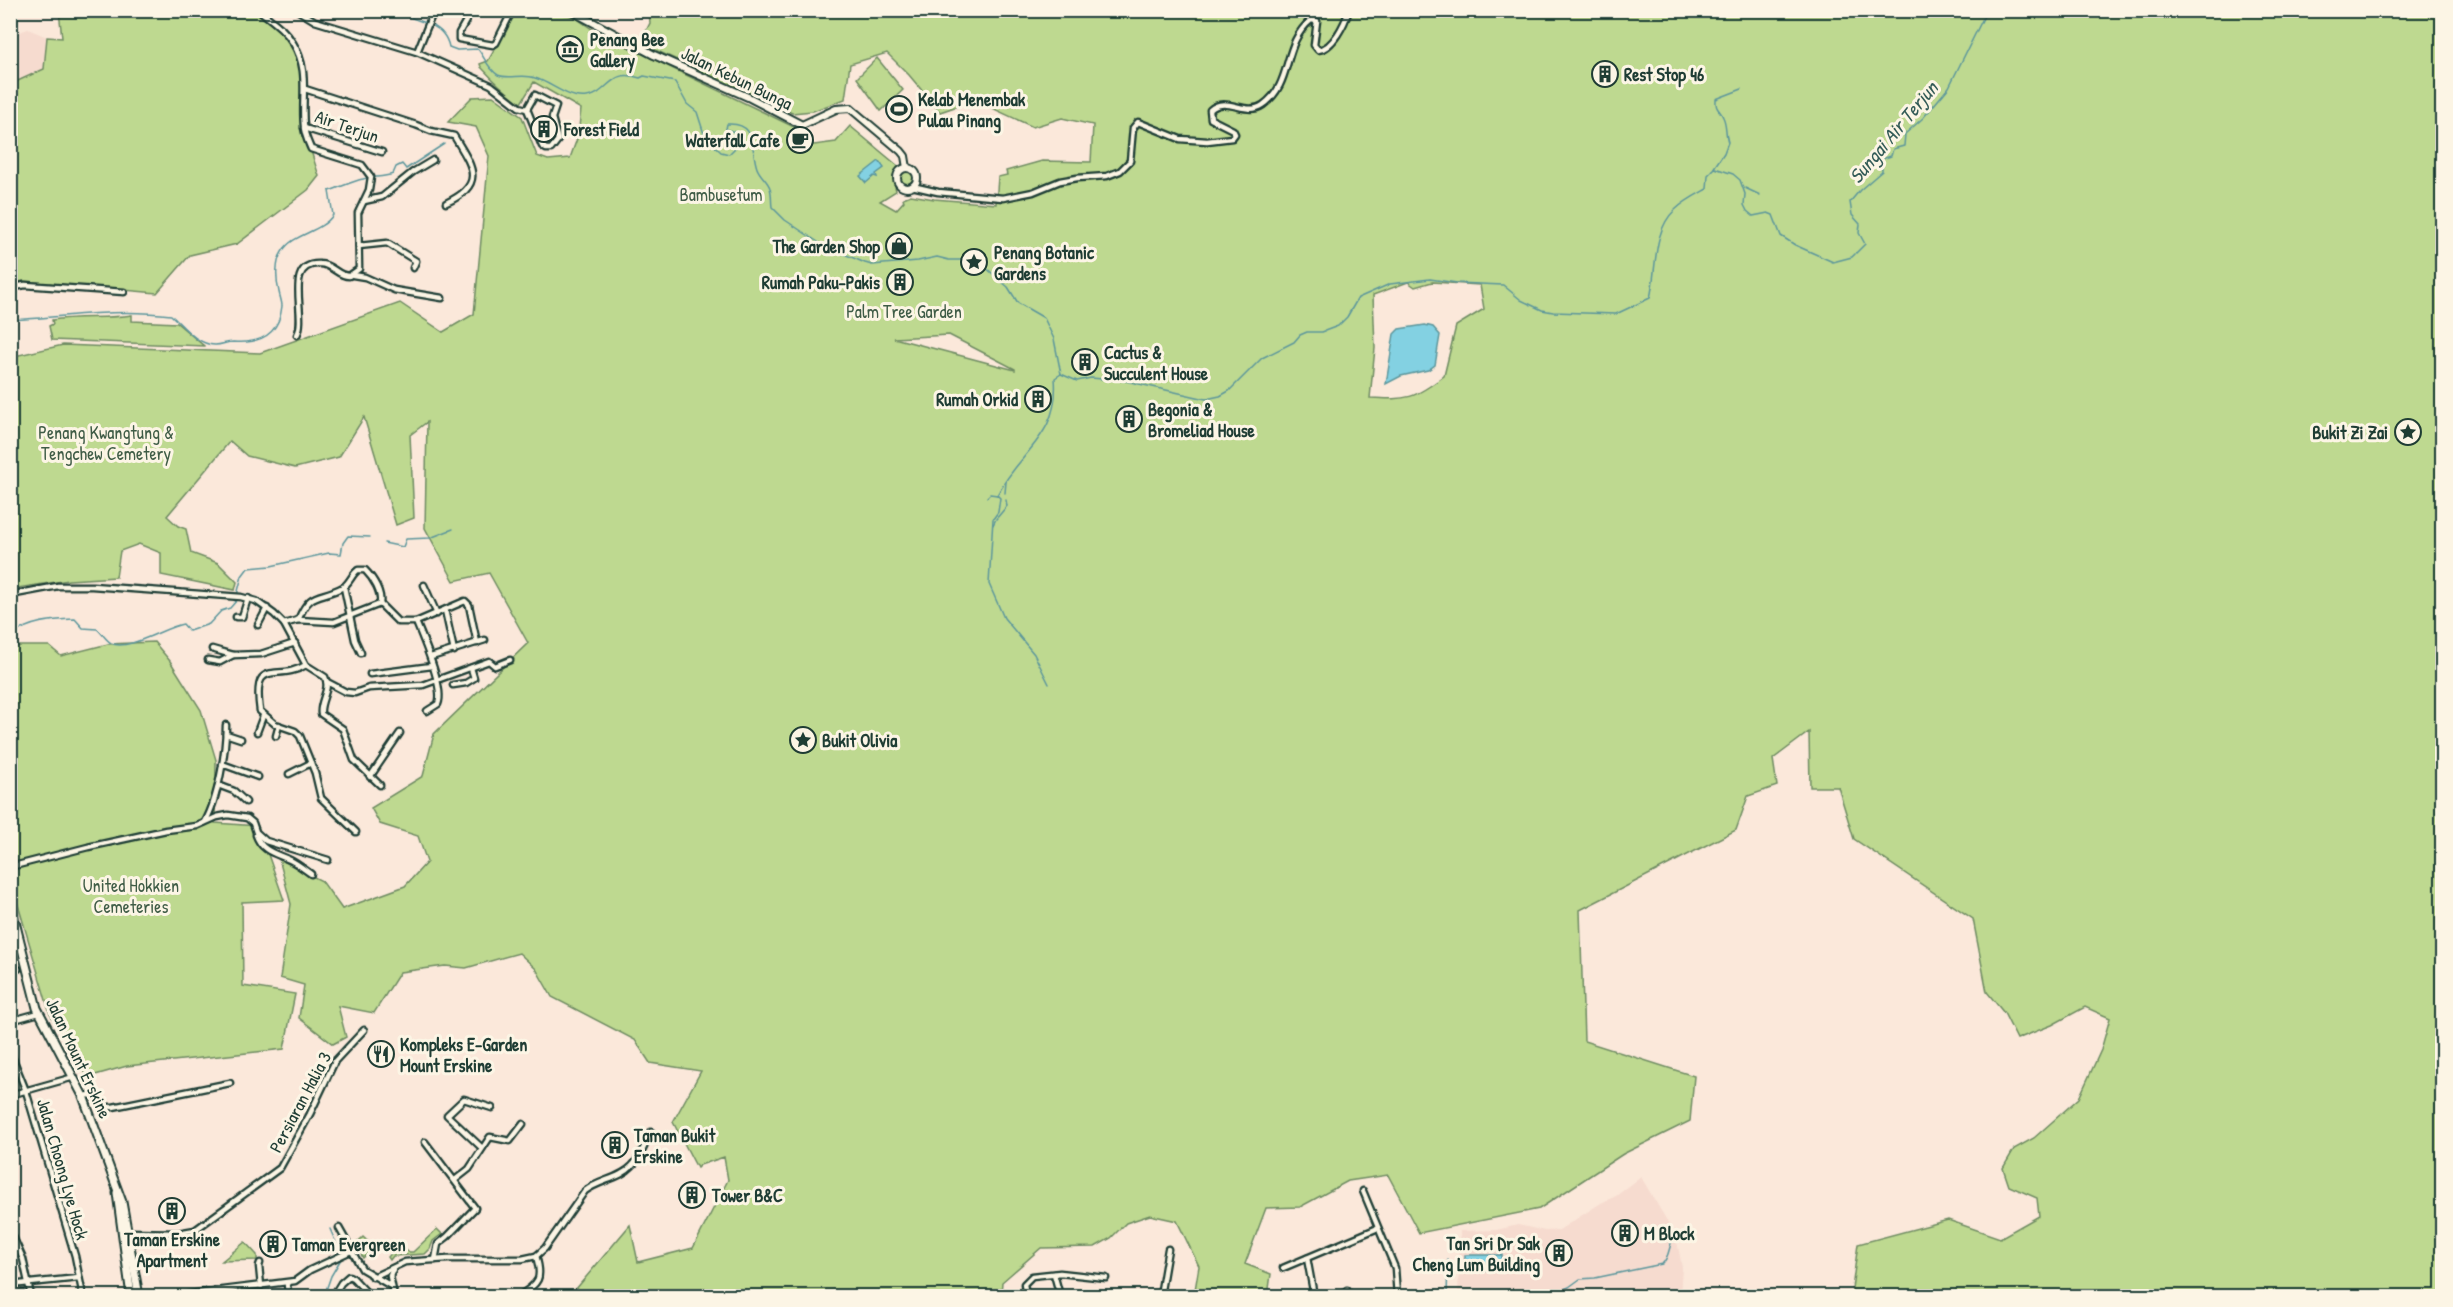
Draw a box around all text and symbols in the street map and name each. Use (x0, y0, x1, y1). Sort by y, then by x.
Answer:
place label: Penang Bee Gallery (590, 27, 666, 74)
museum icon: Penang Bee Gallery (555, 34, 585, 64)
street label: Jalan Kebun Bunga (677, 40, 797, 116)
building icon: Rest Stop 46 (1590, 59, 1620, 89)
place label: Rest Stop 46 (1624, 62, 1704, 88)
water label: Sungai Air Terjun (1842, 74, 1946, 189)
place label: Kelab Menembak Pulau Pinang (918, 87, 1026, 134)
sports icon: Kelab Menembak Pulau Pinang (884, 94, 914, 124)
street label: Air Terjun (312, 103, 382, 149)
building icon: Forest Field (529, 114, 559, 144)
place label: Forest Field (563, 117, 639, 142)
cafe icon: Waterfall Cafe (785, 125, 815, 155)
place label: Waterfall Cafe (686, 128, 781, 153)
park label: Bambusetum (680, 182, 762, 207)
shop icon: The Garden Shop (884, 231, 914, 261)
place label: The Garden Shop (772, 234, 880, 260)
place label: Penang Botanic Gardens (994, 240, 1095, 286)
place icon: Penang Botanic Gardens (959, 247, 989, 277)
building icon: Rumah Paku-Pakis (885, 267, 915, 297)
place label: Rumah Paku-Pakis (762, 270, 880, 295)
park label: Palm Tree Garden (846, 299, 962, 324)
place label: Cactus & Succulent House (1104, 340, 1209, 386)
building icon: Cactus & Succulent House (1070, 347, 1100, 377)
building icon: Rumah Orkid (1023, 384, 1053, 414)
place label: Rumah Orkid (936, 387, 1018, 412)
place label: Begonia & Bromeliad House (1148, 397, 1256, 443)
building icon: Begonia & Bromeliad House (1114, 404, 1144, 434)
place icon: Bukit Zi Zai (2393, 417, 2423, 447)
park label: Penang Kwangtung & Tengchew Cemetery (38, 420, 174, 466)
place label: Bukit Zi Zai (2312, 420, 2388, 445)
place icon: Bukit Olivia (788, 725, 818, 755)
place label: Bukit Olivia (822, 728, 898, 753)
park label: United Hokkien Cemeteries (83, 873, 179, 919)
street label: Jalan Mount Erskine (40, 994, 118, 1122)
place label: Kompleks E-Garden Mount Erskine (400, 1032, 527, 1078)
restaurant icon: Kompleks E-Garden Mount Erskine (366, 1039, 396, 1069)
street label: Persiaran Halia 3 (263, 1047, 337, 1157)
street label: Jalan Choong Lye Hock (31, 1095, 95, 1243)
place label: Taman Bukit Erskine (633, 1123, 716, 1169)
building icon: Taman Bukit Erskine (600, 1130, 630, 1160)
building icon: Tower B&C (677, 1180, 707, 1210)
place label: Tower B&C (711, 1183, 783, 1208)
building icon: Taman Erskine Apartment (157, 1196, 187, 1226)
building icon: M Block (1610, 1218, 1640, 1248)
place label: M Block (1644, 1221, 1695, 1246)
place label: Taman Erskine Apartment (123, 1227, 221, 1274)
building icon: Taman Evergreen (258, 1229, 288, 1259)
place label: Tan Sri Dr Sak Cheng Lum Building (1413, 1231, 1541, 1278)
place label: Taman Evergreen (291, 1232, 406, 1258)
building icon: Tan Sri Dr Sak Cheng Lum Building (1544, 1238, 1574, 1268)

